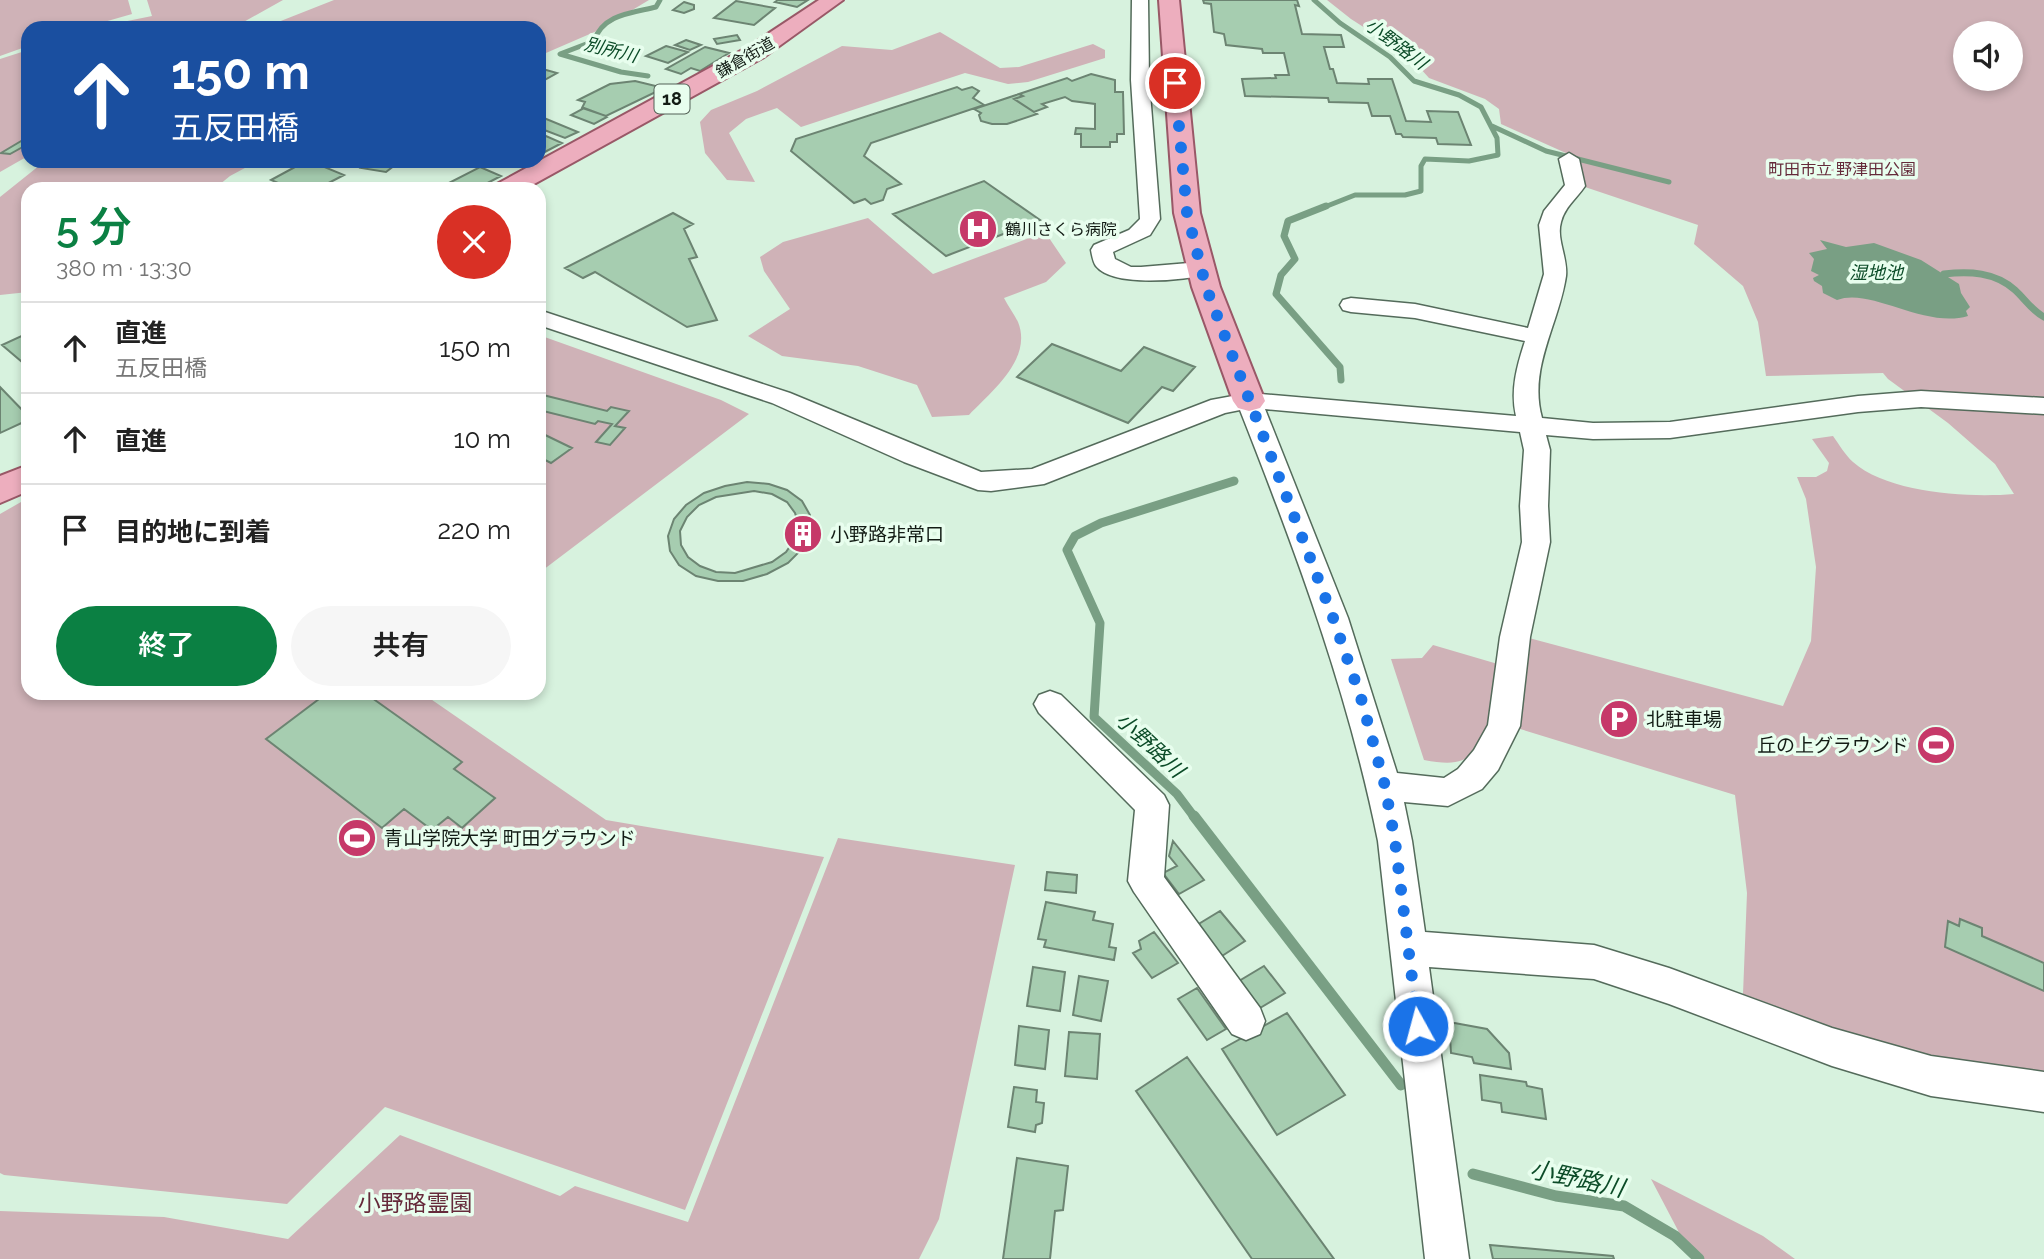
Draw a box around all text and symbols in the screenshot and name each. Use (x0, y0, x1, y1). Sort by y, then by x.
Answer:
water label: 小野路川 (1361, 14, 1433, 75)
map controls (1953, 21, 2023, 91)
button: sound (1953, 21, 2023, 91)
water label: 別所川 (582, 33, 642, 67)
street label: 鎌倉街道 (713, 33, 778, 82)
text: 150 m (171, 43, 310, 100)
icon: ahead (56, 49, 147, 140)
pin (1145, 53, 1205, 113)
icon: arrive (1156, 64, 1194, 102)
road number: 18 (654, 84, 690, 114)
text: 五反田橋 (171, 109, 299, 146)
park label: 町田市立 野津田公園 (1768, 160, 1916, 179)
text: 5 分 (56, 203, 132, 252)
button: close (437, 205, 511, 279)
hospital icon: 鶴川さくら病院 (957, 208, 999, 250)
place label: 鶴川さくら病院 (1005, 220, 1117, 239)
text: 380 m · 13:30 (56, 254, 192, 281)
water label: 湿地池 (1849, 262, 1905, 283)
text: 直進 (115, 318, 167, 348)
icon: ahead (56, 329, 94, 367)
text: 150 m (439, 333, 511, 363)
text: 五反田橋 (115, 354, 207, 381)
icon: ahead (56, 420, 94, 458)
text: 10 m (453, 424, 511, 454)
text: 直進 (115, 426, 167, 456)
icon: arrive (56, 511, 94, 549)
building icon: 小野路非常口 (782, 513, 824, 555)
text: 220 m (437, 515, 511, 545)
text: 目的地に到着 (115, 517, 271, 547)
place label: 小野路非常口 (830, 523, 944, 545)
button: 終了 (56, 606, 277, 686)
button: 共有 (291, 606, 511, 686)
parking icon: 北駐車場 (1598, 698, 1640, 740)
water label: 小野路川 (1111, 707, 1191, 784)
place label: 北駐車場 (1646, 708, 1722, 730)
sports icon: 丘の上グラウンド (1915, 724, 1957, 766)
place label: 丘の上グラウンド (1757, 734, 1909, 756)
sports icon: 青山学院大学 町田グラウンド (336, 817, 378, 859)
place label: 青山学院大学 町田グラウンド (384, 827, 636, 849)
position arrow (1381, 989, 1455, 1063)
water label: 小野路川 (1527, 1154, 1630, 1203)
park label: 小野路霊園 (358, 1189, 473, 1216)

